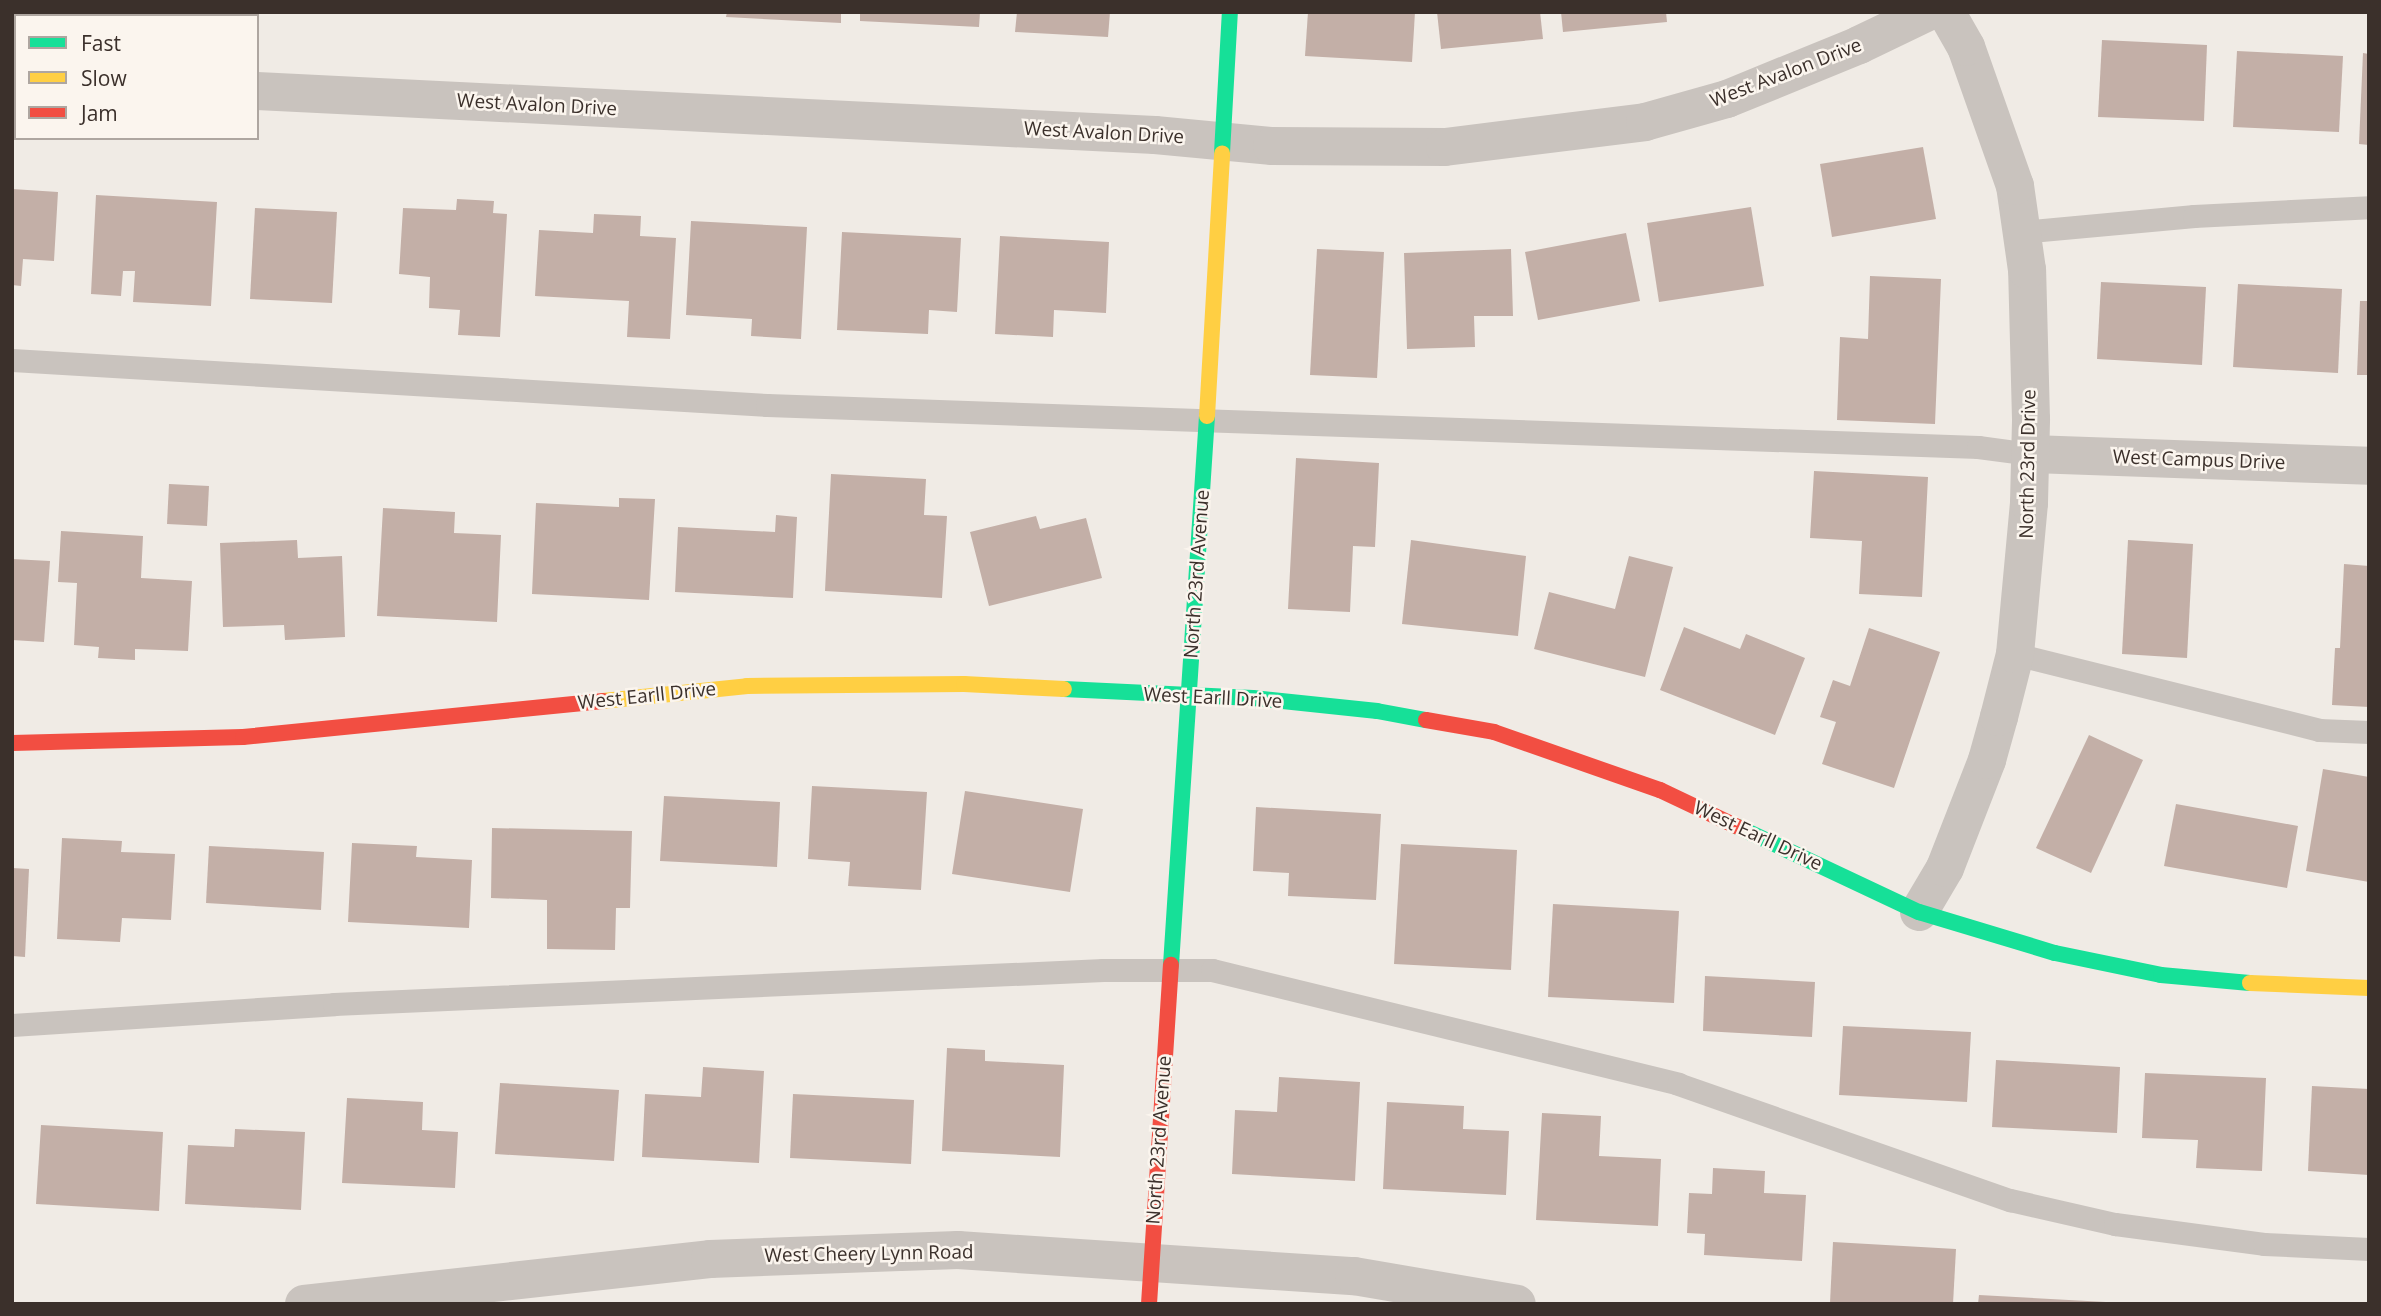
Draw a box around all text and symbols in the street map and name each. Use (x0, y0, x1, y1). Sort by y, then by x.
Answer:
legend (14, 14, 259, 140)
text: Fast (81, 29, 121, 57)
street label: West Avalon Drive (1707, 34, 1865, 112)
text: Slow (81, 64, 127, 92)
street label: West Avalon Drive (456, 89, 618, 121)
text: Jam (81, 99, 118, 127)
street label: West Avalon Drive (1023, 117, 1185, 149)
street label: North 23rd Drive (2015, 389, 2041, 539)
street label: West Campus Drive (2112, 446, 2286, 474)
street label: North 23rd Avenue (1180, 489, 1214, 659)
street label: West Earll Drive (577, 677, 717, 715)
street label: West Earll Drive (1143, 683, 1283, 713)
street label: West Earll Drive (1690, 796, 1826, 876)
street label: North 23rd Avenue (1142, 1055, 1176, 1225)
street label: West Cheery Lynn Road (764, 1241, 974, 1267)

